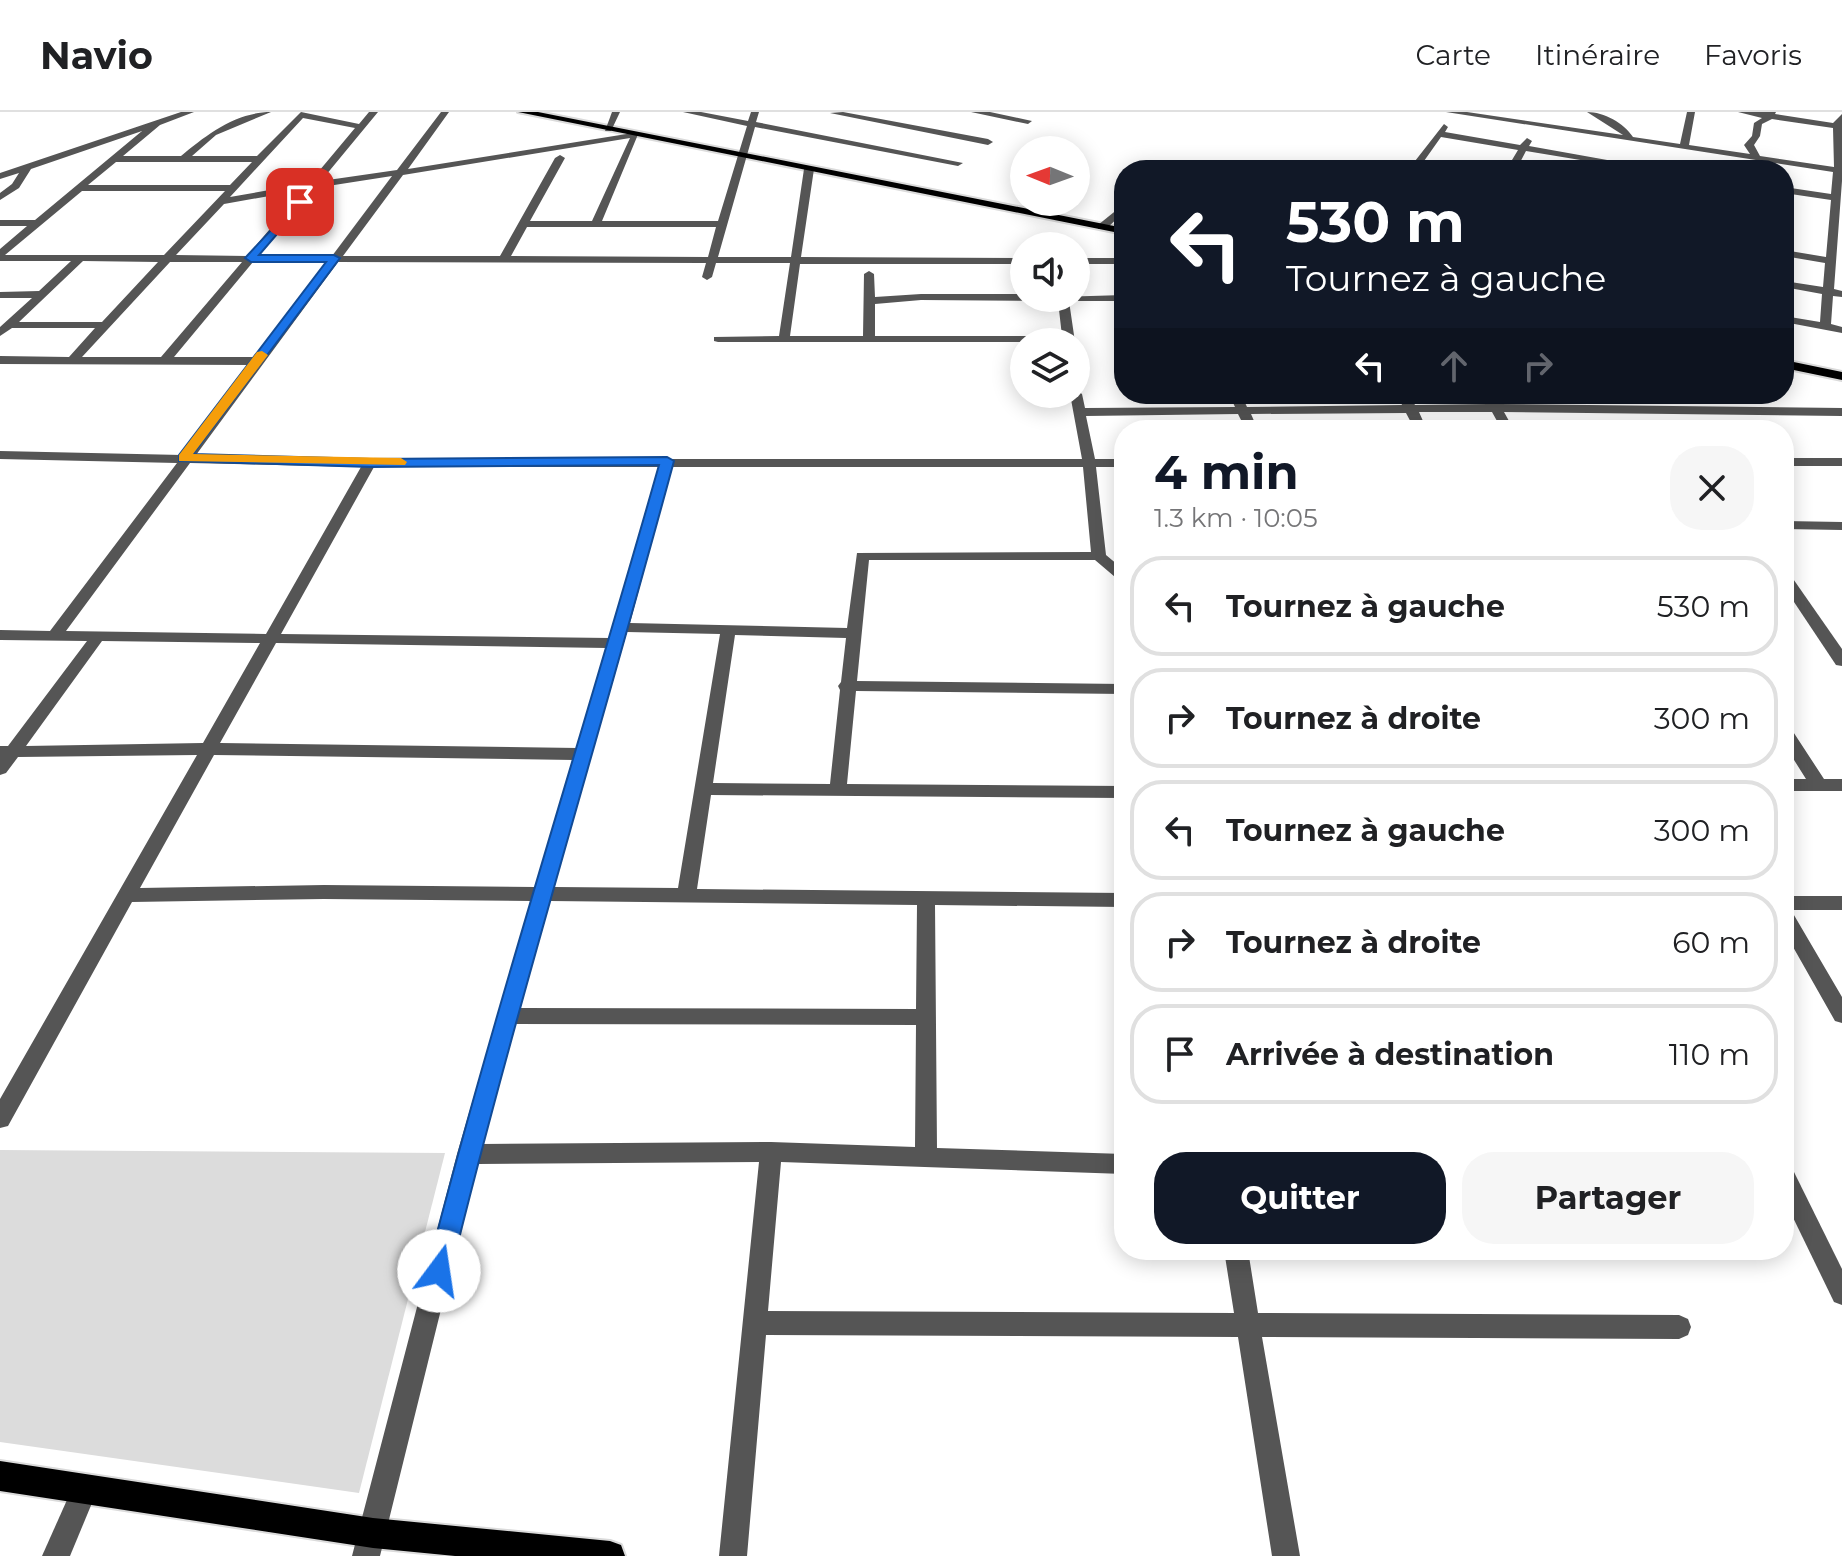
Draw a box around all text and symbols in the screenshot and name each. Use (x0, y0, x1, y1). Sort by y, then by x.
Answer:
text: Navio (40, 32, 153, 79)
text: Carte (1415, 38, 1491, 72)
text: Itinéraire (1535, 38, 1660, 72)
text: Favoris (1704, 38, 1802, 72)
north arrow (1010, 136, 1090, 216)
map controls (1010, 136, 1090, 408)
pin (266, 168, 334, 236)
icon: arrive (278, 180, 322, 224)
text: 530 m (1286, 188, 1465, 256)
icon: left (1154, 192, 1258, 296)
button: sound (1010, 232, 1090, 312)
text: Tournez à gauche (1286, 256, 1606, 300)
button: layers (1010, 328, 1090, 408)
icon: left (1348, 344, 1392, 388)
icon: ahead (1432, 344, 1476, 388)
icon: right (1516, 344, 1560, 388)
text: 4 min (1154, 443, 1299, 501)
button: close (1670, 446, 1754, 530)
text: 1.3 km · 10:05 (1154, 502, 1318, 534)
icon: left (1158, 584, 1202, 628)
text: Tournez à gauche (1226, 588, 1505, 625)
text: 530 m (1657, 588, 1750, 625)
icon: right (1158, 696, 1202, 740)
text: Tournez à droite (1226, 700, 1481, 737)
text: 300 m (1654, 700, 1750, 737)
icon: left (1158, 808, 1202, 852)
text: Tournez à gauche (1226, 812, 1505, 849)
text: 300 m (1654, 812, 1750, 849)
icon: right (1158, 920, 1202, 964)
text: Tournez à droite (1226, 924, 1481, 961)
text: 60 m (1672, 924, 1750, 961)
icon: arrive (1158, 1032, 1202, 1076)
text: Arrivée à destination (1226, 1036, 1554, 1073)
text: 110 m (1669, 1036, 1750, 1073)
button: Quitter (1154, 1152, 1446, 1244)
button: Partager (1462, 1152, 1754, 1244)
position arrow (397, 1229, 481, 1313)

